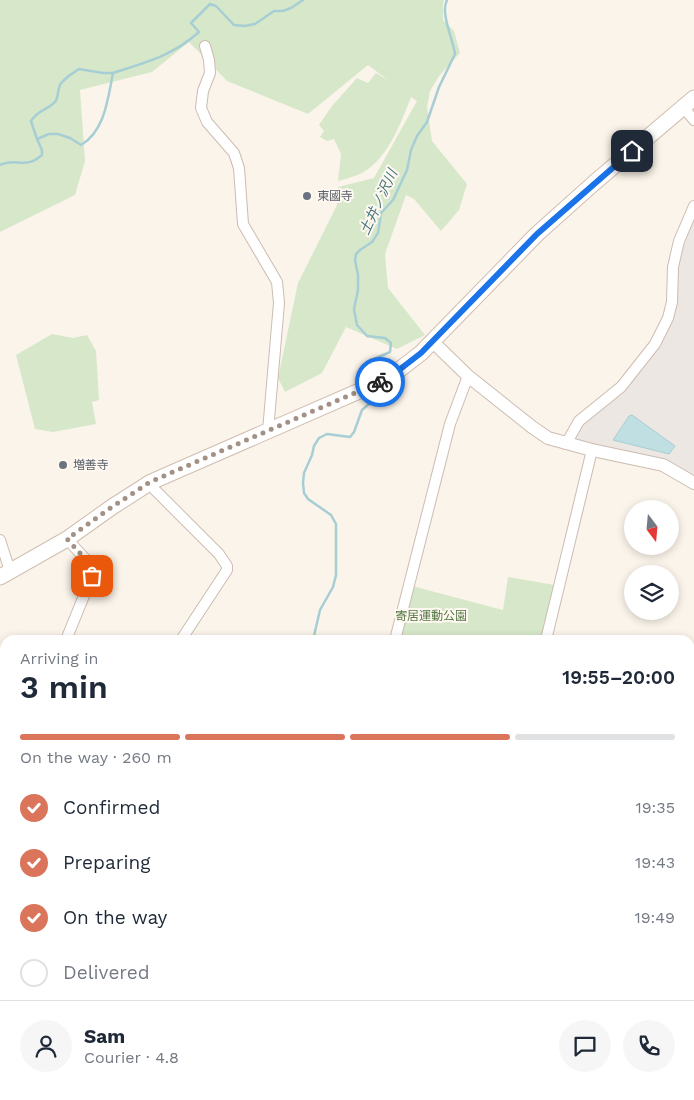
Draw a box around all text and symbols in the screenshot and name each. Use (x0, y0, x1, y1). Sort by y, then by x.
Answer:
pin (611, 130, 653, 172)
icon: home (618, 137, 646, 165)
water label: 土井ノ沢川 (356, 165, 401, 237)
place label: 東國寺 (317, 189, 353, 203)
marker: 東國寺 (301, 190, 313, 202)
courier (355, 357, 405, 407)
icon: bike (366, 368, 394, 396)
place label: 増善寺 (73, 458, 109, 472)
marker: 増善寺 (57, 459, 69, 471)
north arrow (624, 500, 679, 555)
map controls (624, 500, 679, 620)
pin (71, 555, 113, 597)
icon: bag (78, 562, 106, 590)
button: layers (624, 565, 679, 620)
park label: 寄居運動公園 (395, 609, 467, 623)
text: Arriving in (20, 649, 98, 668)
text: 19:55–20:00 (562, 666, 675, 689)
text: 3 min (20, 668, 108, 706)
text: On the way · 260 m (20, 748, 172, 767)
icon: check (20, 794, 48, 822)
text: Confirmed (63, 796, 160, 819)
text: 19:35 (636, 798, 675, 817)
icon: check (20, 849, 48, 877)
text: Preparing (63, 851, 150, 874)
text: 19:43 (635, 853, 675, 872)
icon: check (20, 904, 48, 932)
text: On the way (63, 906, 167, 929)
text: 19:49 (635, 908, 675, 927)
text: Delivered (63, 961, 150, 984)
button: person (20, 1020, 72, 1072)
button: chat (559, 1020, 611, 1072)
button: phone (623, 1020, 675, 1072)
text: Sam (84, 1025, 125, 1048)
text: Courier · 4.8 (84, 1048, 179, 1067)

